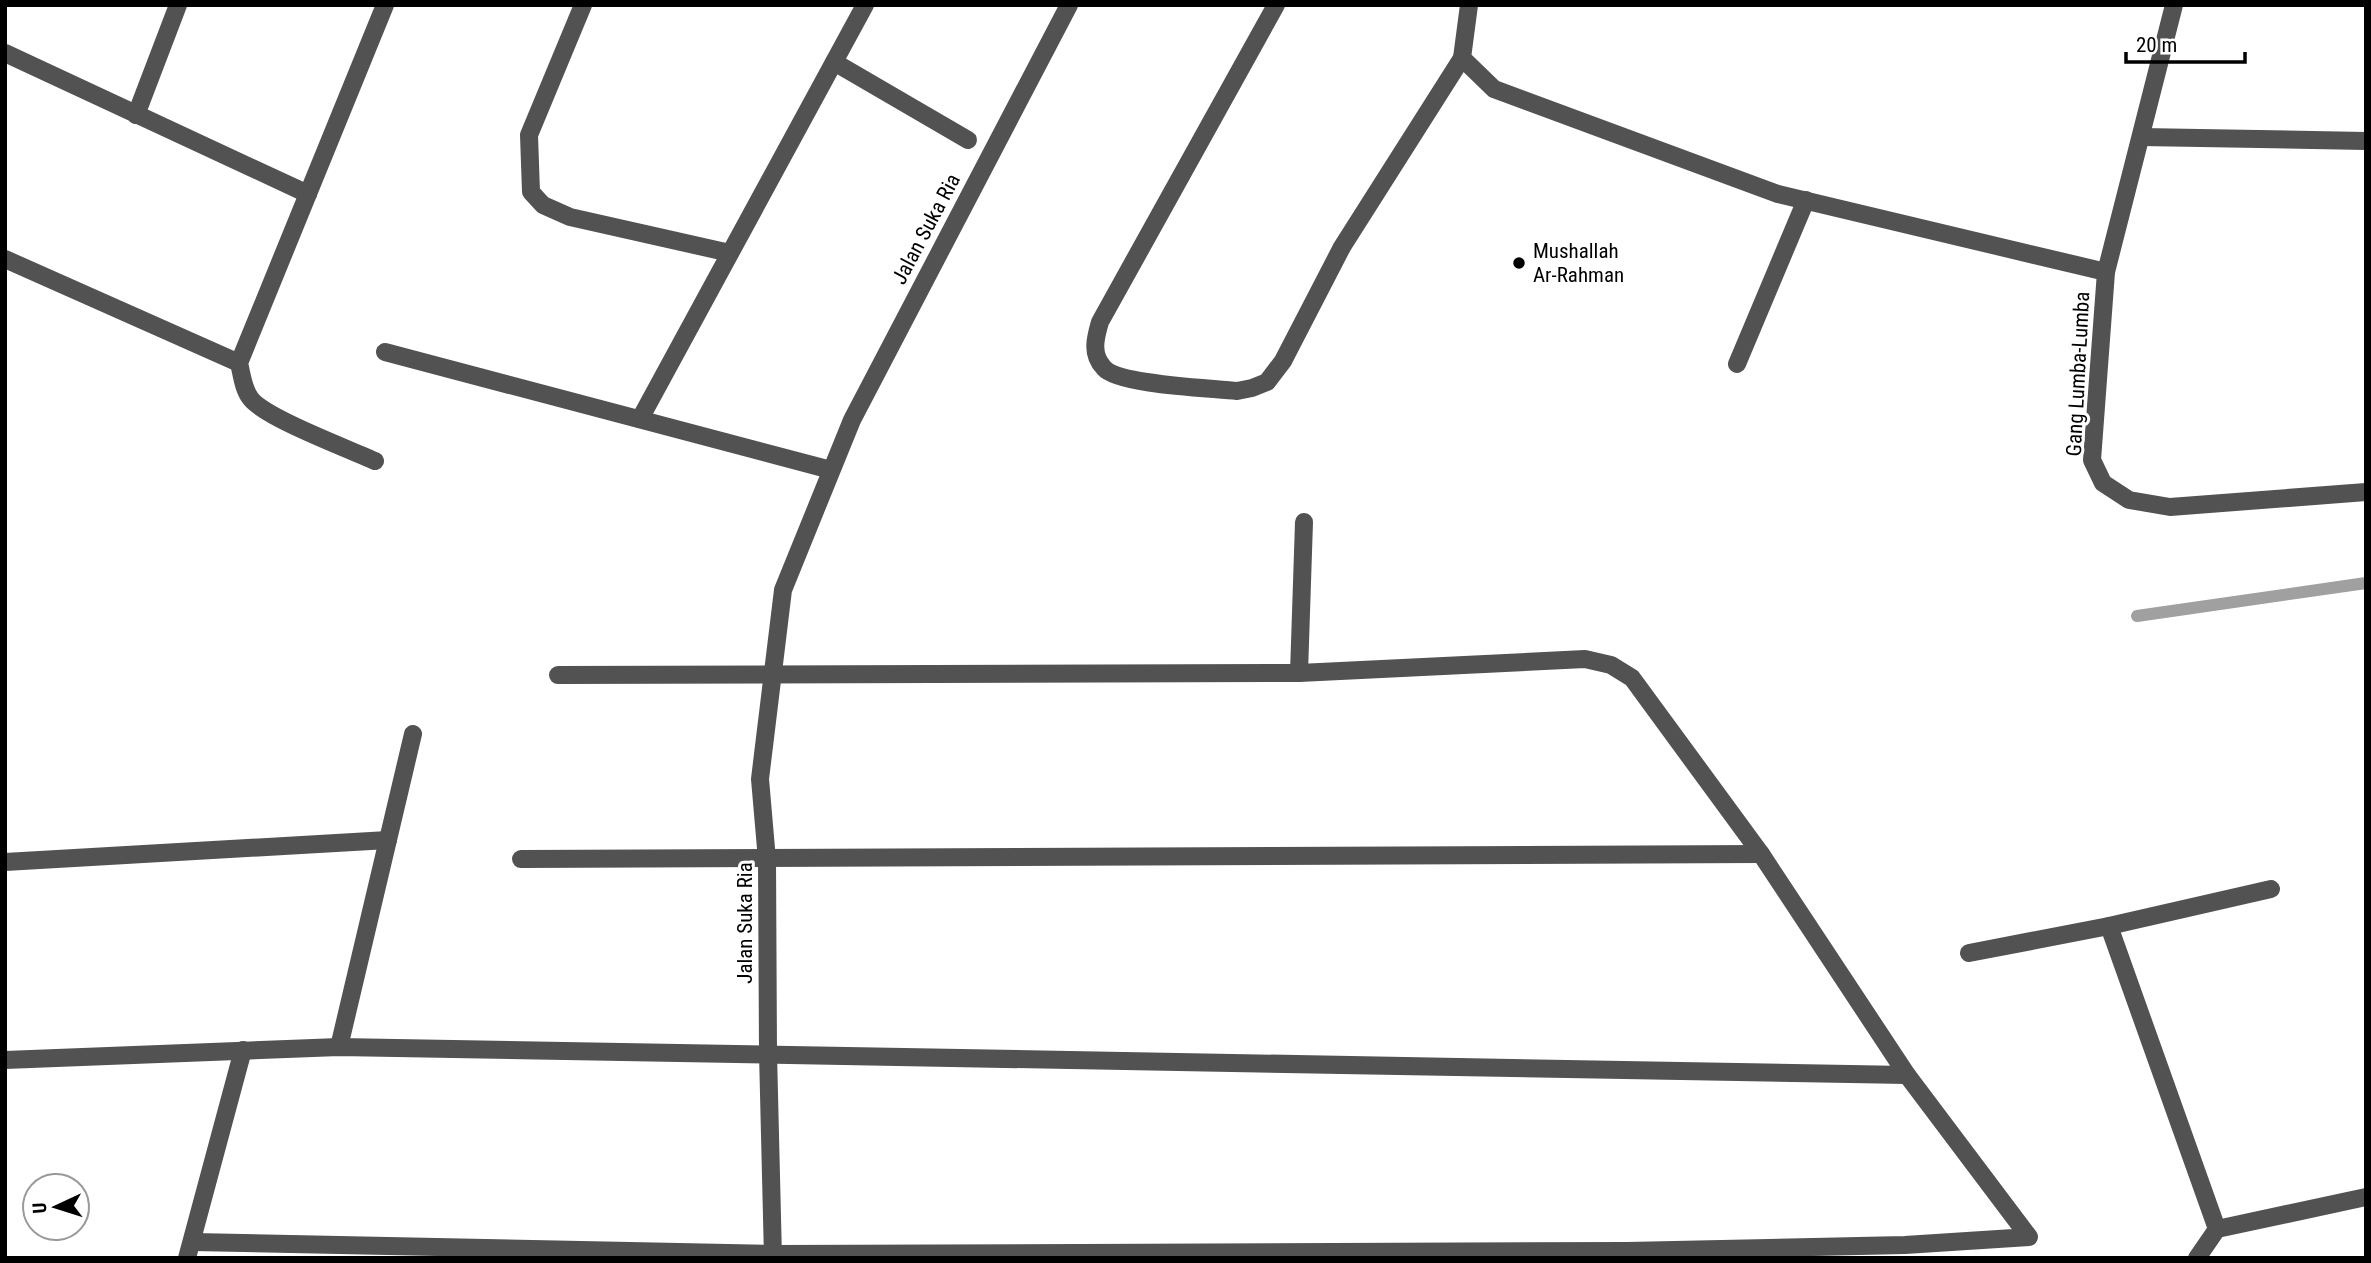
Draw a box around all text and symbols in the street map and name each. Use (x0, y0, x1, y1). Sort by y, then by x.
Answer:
scale bar (2126, 21, 2245, 65)
text: 20 m (2136, 33, 2177, 57)
street label: Jalan Suka Ria (887, 170, 965, 288)
place label: Mushallah Ar-Rahman (1533, 239, 1624, 287)
marker: Mushallah Ar-Rahman (1511, 255, 1527, 271)
street label: Gang Lumba-Lumba (2062, 291, 2094, 457)
street label: Jalan Suka Ria (733, 862, 757, 984)
north arrow (21, 1172, 91, 1242)
text: U (28, 1202, 51, 1214)

